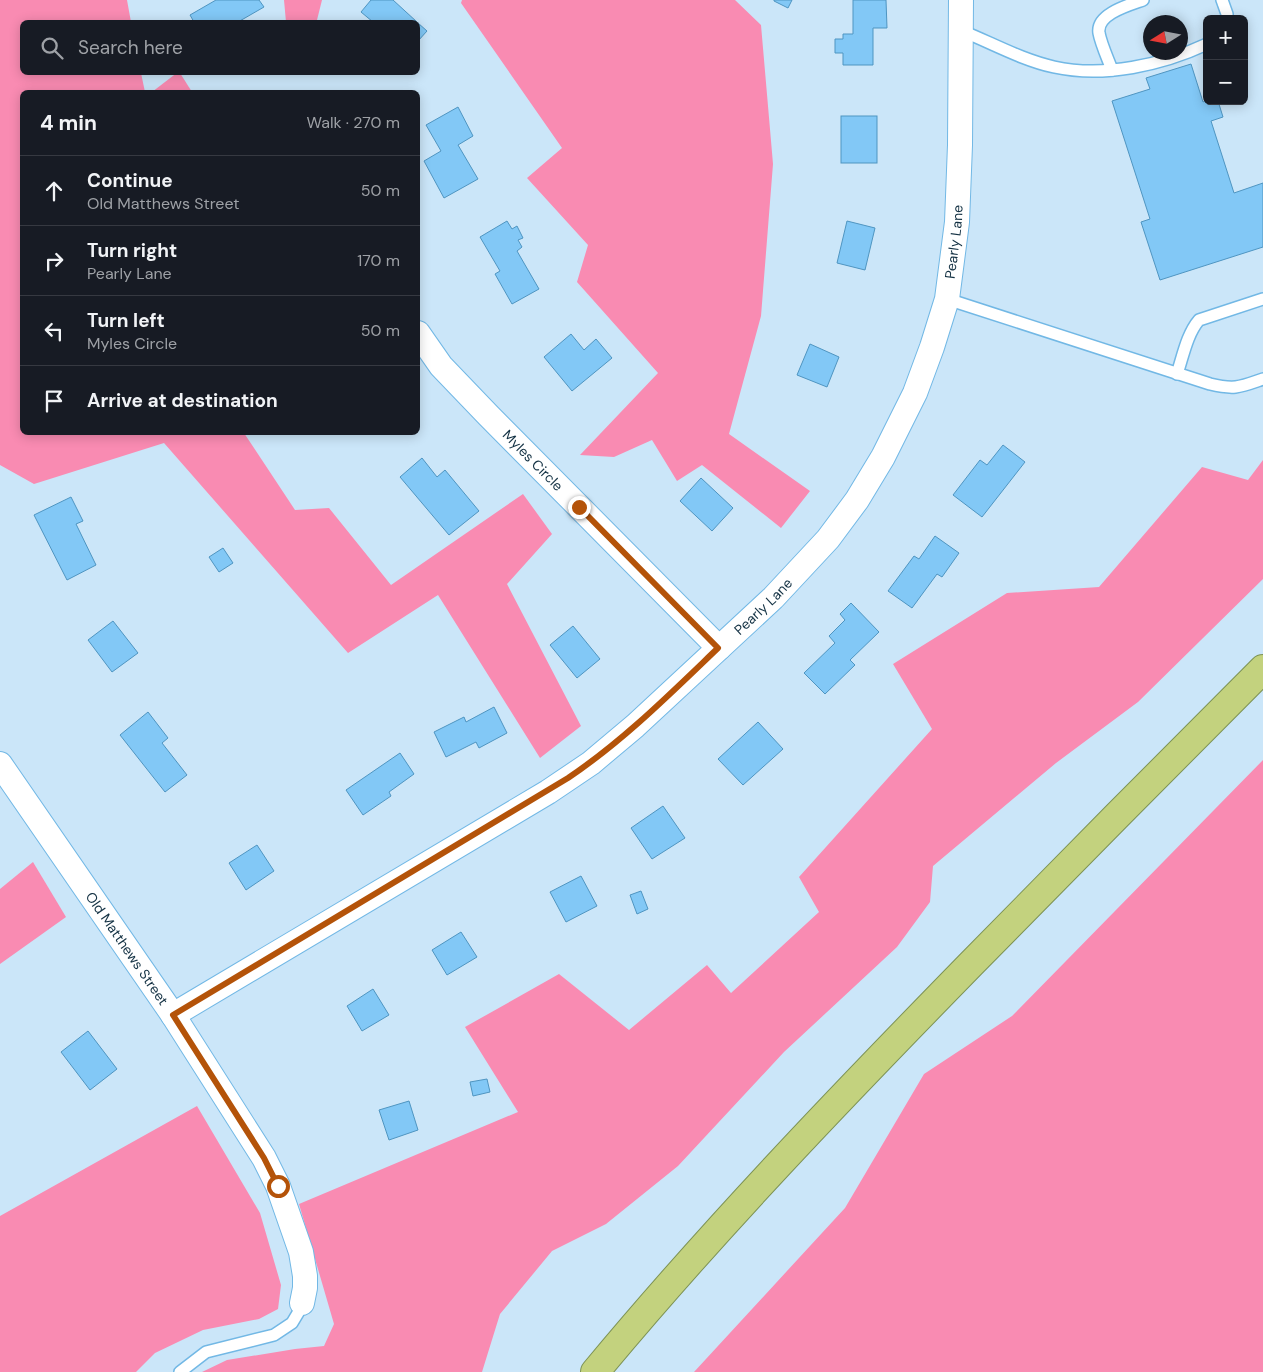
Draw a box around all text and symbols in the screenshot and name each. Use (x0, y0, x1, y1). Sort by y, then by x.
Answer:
north arrow (1143, 15, 1188, 60)
map controls (1203, 15, 1248, 105)
button: + (1203, 15, 1248, 60)
search box (20, 20, 420, 75)
icon: search (38, 34, 66, 62)
text: Search here (78, 35, 183, 60)
button: − (1203, 60, 1248, 105)
text: 4 min (40, 109, 97, 137)
text: Walk · 270 m (307, 112, 400, 133)
text: Continue (87, 168, 173, 193)
icon: ahead (40, 177, 68, 205)
text: 50 m (361, 180, 400, 201)
text: Old Matthews Street (87, 193, 240, 214)
street label: Pearly Lane (941, 204, 967, 280)
text: Turn right (87, 238, 177, 263)
icon: right (40, 247, 68, 275)
text: 170 m (357, 250, 400, 271)
text: Pearly Lane (87, 263, 172, 284)
text: Turn left (87, 308, 165, 333)
icon: left (40, 317, 68, 345)
text: 50 m (361, 320, 400, 341)
text: Myles Circle (87, 333, 177, 354)
icon: arrive (40, 387, 68, 415)
text: Arrive at destination (87, 388, 278, 413)
street label: Myles Circle (499, 426, 567, 495)
route end (568, 496, 591, 519)
street label: Pearly Lane (730, 574, 796, 639)
street label: Old Matthews Street (82, 888, 172, 1009)
route start (267, 1175, 290, 1198)

